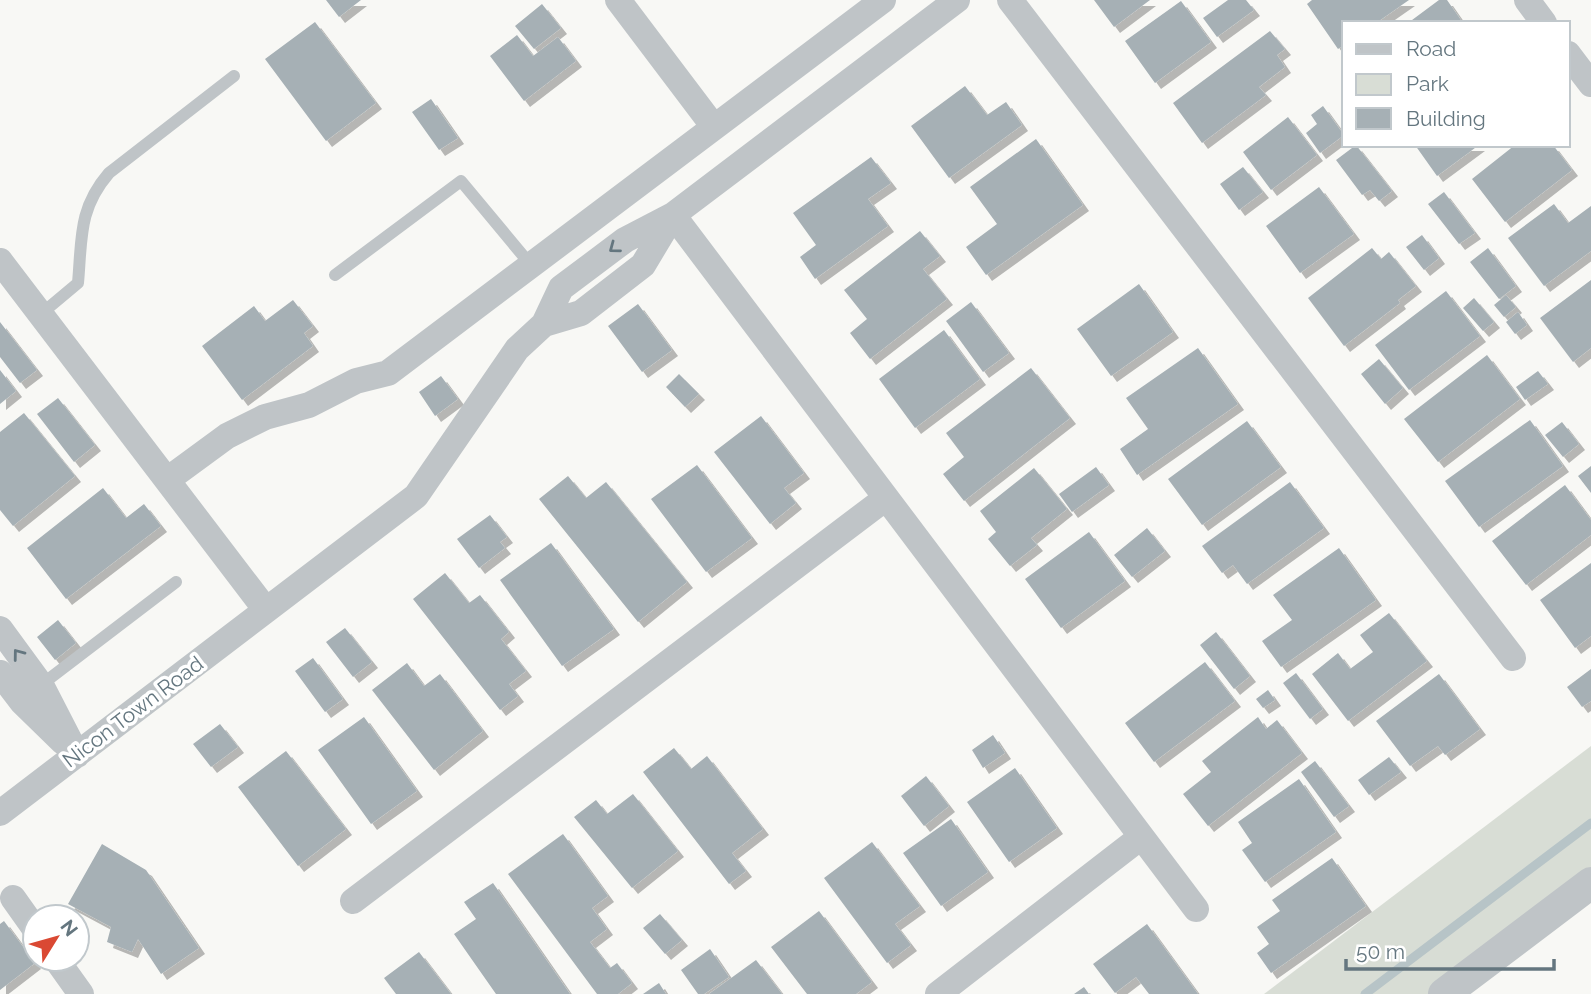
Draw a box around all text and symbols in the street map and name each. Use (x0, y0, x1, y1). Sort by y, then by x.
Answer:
legend (1342, 21, 1570, 147)
text: Road (1406, 36, 1456, 61)
text: Park (1406, 71, 1449, 96)
text: Building (1406, 106, 1486, 131)
one-way arrow (610, 239, 622, 252)
one-way arrow (14, 649, 27, 662)
street label: Nicon Town Road (58, 651, 208, 773)
north arrow (21, 903, 91, 973)
text: N (56, 915, 83, 940)
scale bar (1346, 928, 1554, 972)
text: 50 m (1356, 939, 1405, 964)

